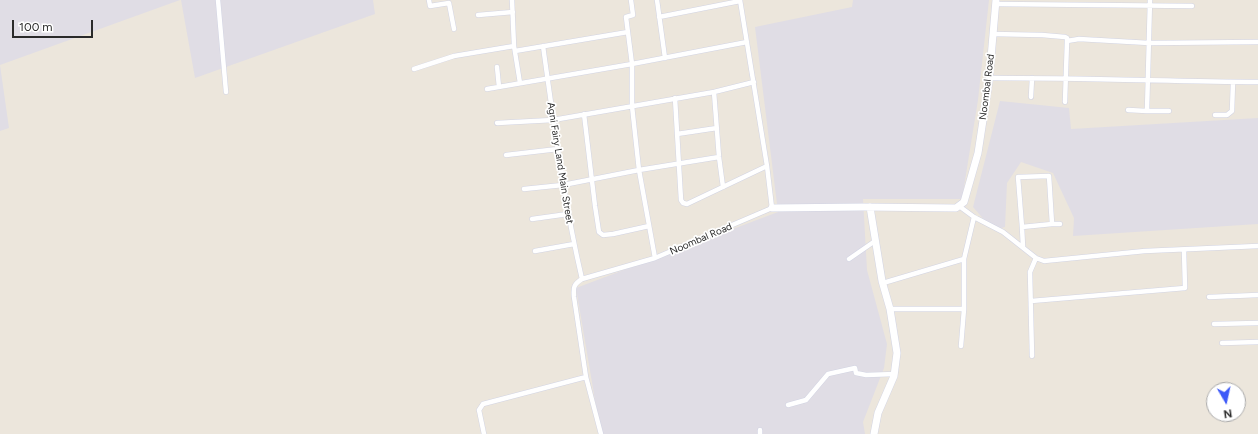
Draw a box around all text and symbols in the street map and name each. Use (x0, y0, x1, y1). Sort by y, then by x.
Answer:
scale bar (14, 12, 95, 38)
text: 100 m (19, 20, 53, 34)
street label: Noombal Road (977, 53, 997, 121)
street label: Agni Fairy Land Main Street (544, 101, 576, 225)
street label: Noombal Road (668, 220, 734, 258)
north arrow (1206, 382, 1246, 422)
text: N (1223, 406, 1233, 420)

